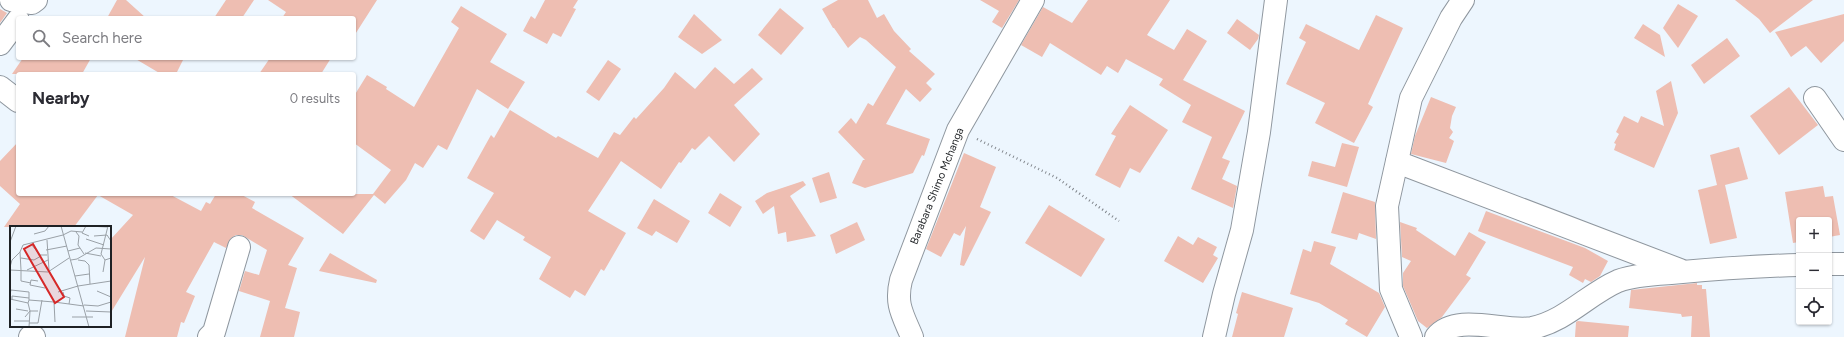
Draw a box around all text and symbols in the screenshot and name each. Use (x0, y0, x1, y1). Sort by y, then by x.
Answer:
search box (16, 16, 356, 60)
icon: search (30, 27, 52, 49)
text: Search here (62, 29, 142, 47)
text: Nearby (32, 88, 90, 108)
text: 0 results (290, 91, 340, 106)
street label: Barabara Shimo Mchanga (908, 126, 966, 246)
map controls (1796, 217, 1832, 325)
button: + (1796, 217, 1832, 253)
inset map (10, 226, 111, 327)
button: − (1796, 253, 1832, 289)
button: locate (1796, 289, 1832, 325)

